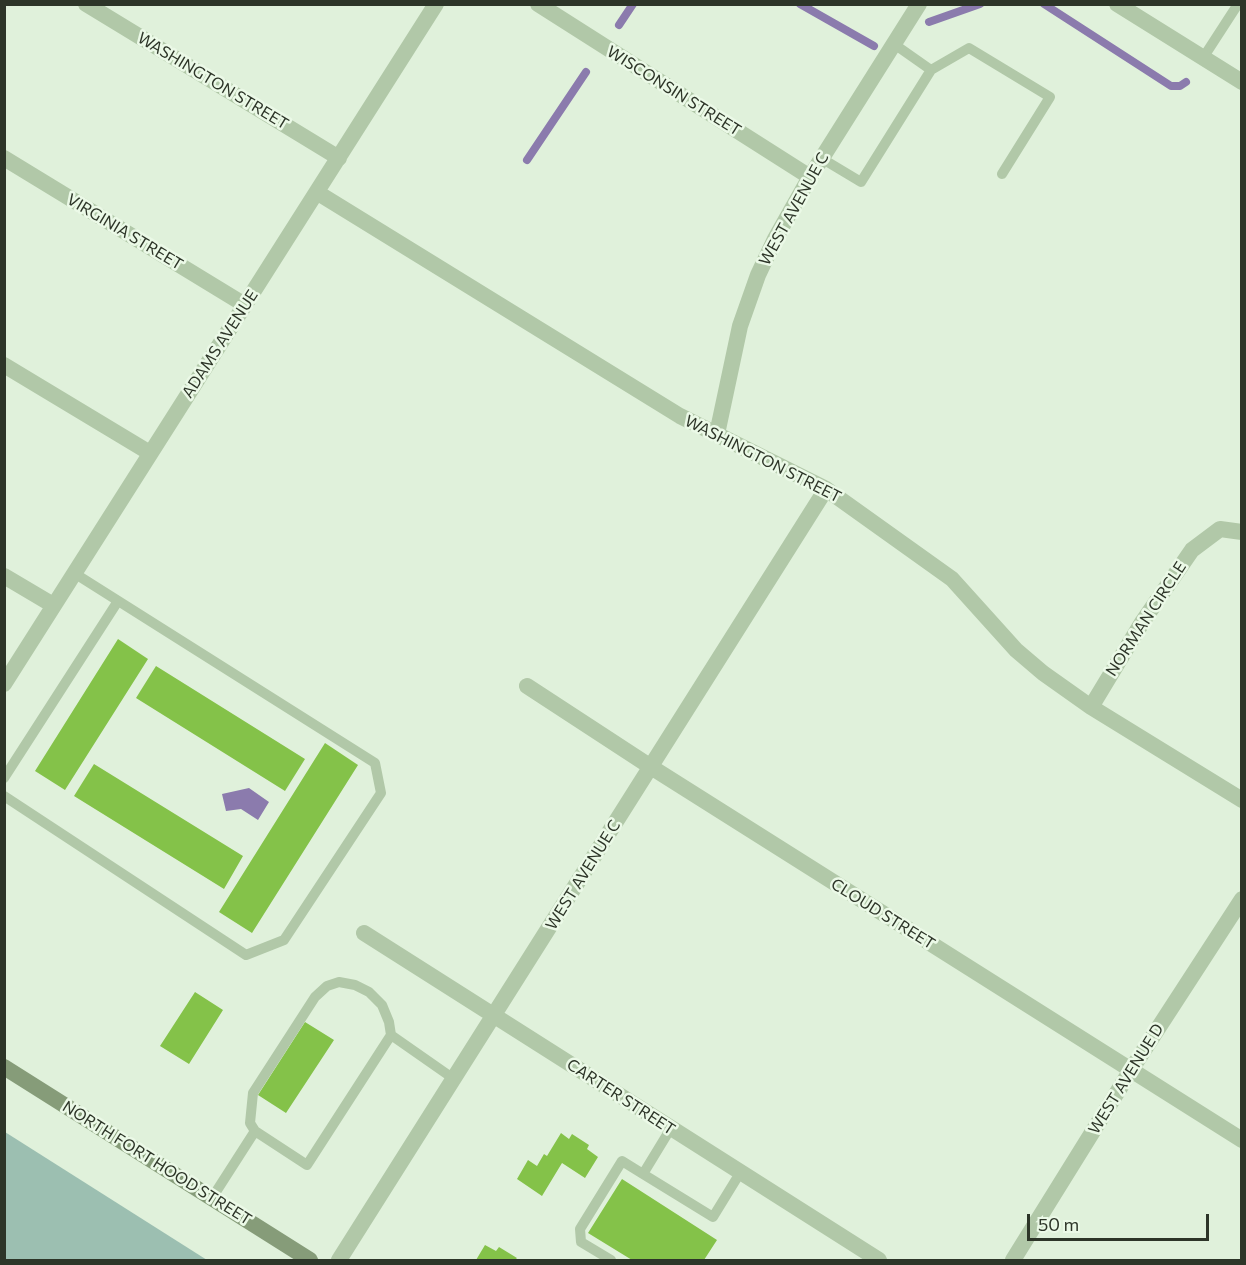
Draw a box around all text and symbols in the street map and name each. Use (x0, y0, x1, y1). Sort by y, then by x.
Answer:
street label: WASHINGTON STREET (134, 28, 292, 134)
street label: WISCONSIN STREET (603, 42, 745, 140)
street label: WEST AVENUE C (755, 149, 833, 269)
street label: VIRGINIA STREET (63, 190, 187, 274)
street label: ADAMS AVENUE (178, 286, 262, 402)
street label: WASHINGTON STREET (682, 411, 844, 507)
street label: NORMAN CIRCLE (1102, 558, 1190, 680)
street label: WEST AVENUE C (541, 817, 625, 933)
street label: CLOUD STREET (828, 874, 938, 954)
street label: WEST AVENUE D (1084, 1020, 1168, 1138)
street label: CARTER STREET (563, 1055, 679, 1139)
street label: NORTH FORT HOOD STREET (59, 1097, 255, 1229)
scale bar (1030, 1202, 1212, 1240)
text: 50 m (1038, 1213, 1079, 1235)

